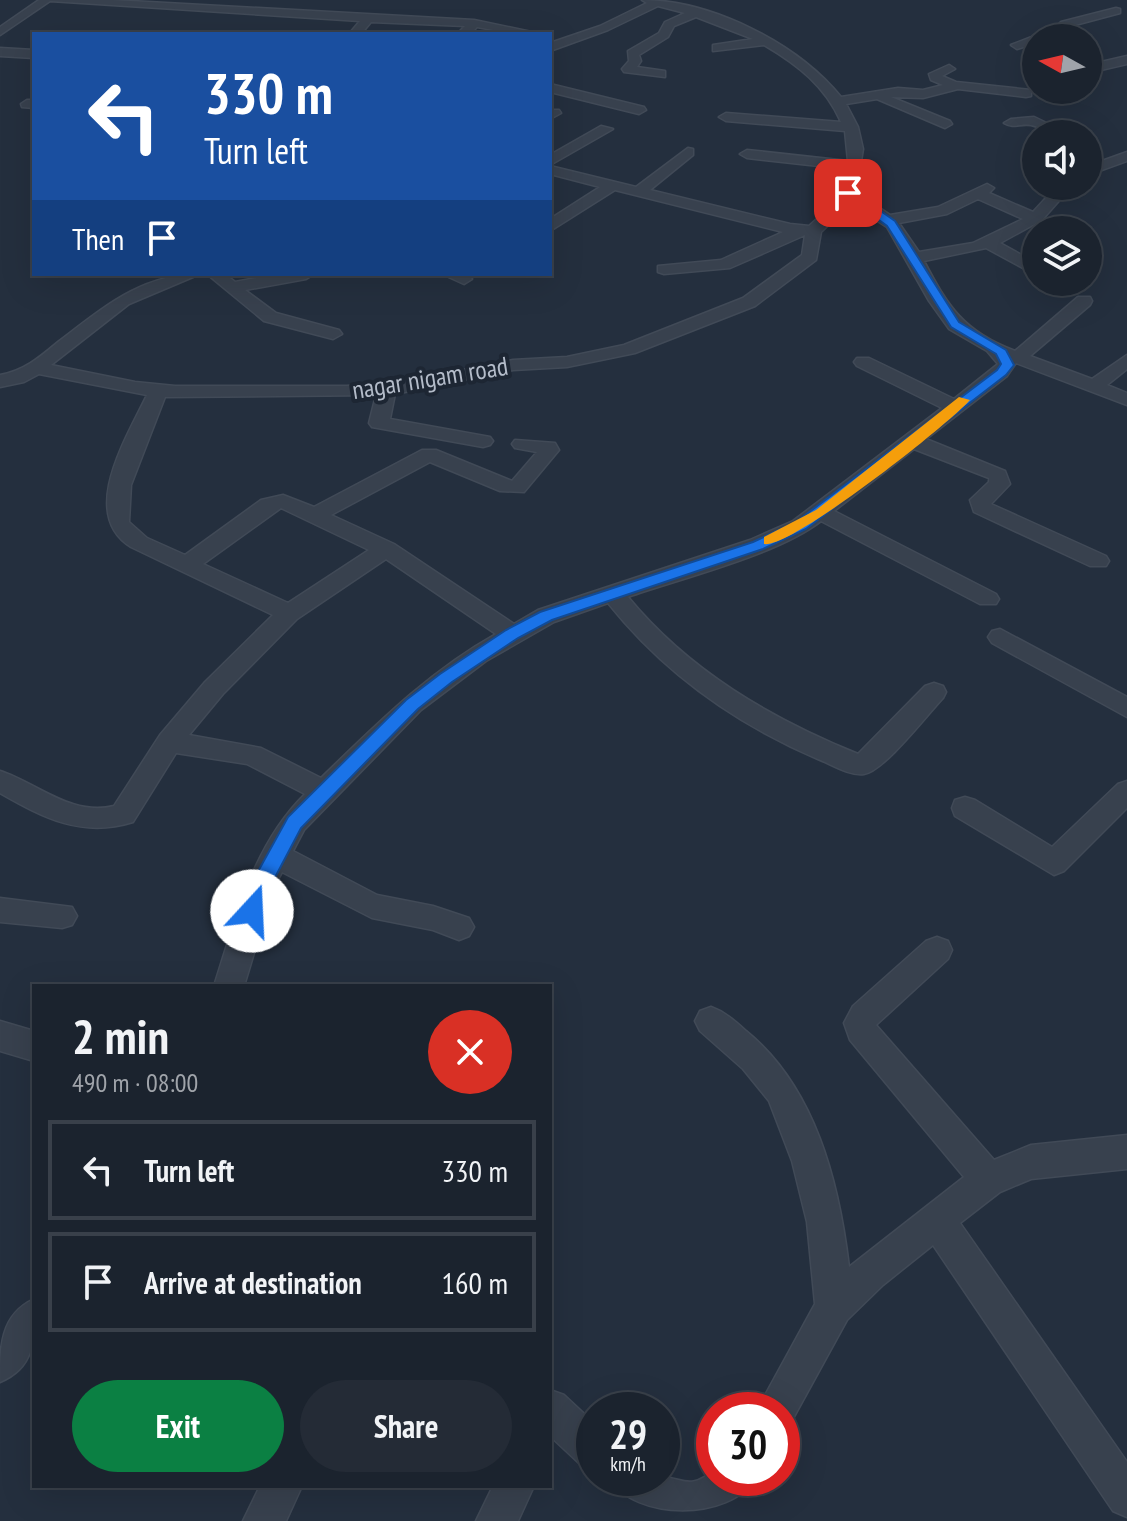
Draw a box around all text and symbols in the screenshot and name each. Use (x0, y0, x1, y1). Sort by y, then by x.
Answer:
north arrow (1022, 24, 1102, 104)
map controls (1022, 24, 1102, 296)
text: 330 m (204, 57, 333, 129)
icon: left (72, 64, 176, 168)
button: sound (1022, 120, 1102, 200)
text: Turn left (204, 127, 308, 174)
pin (814, 159, 882, 227)
icon: arrive (826, 171, 870, 215)
icon: arrive (140, 216, 184, 260)
button: layers (1022, 216, 1102, 296)
text: Then (72, 219, 124, 258)
street label: nagar nigam road (350, 349, 510, 406)
position arrow (210, 869, 294, 953)
text: 2 min (72, 1005, 169, 1067)
button: close (428, 1010, 512, 1094)
text: 490 m · 08:00 (72, 1066, 198, 1099)
icon: left (76, 1148, 120, 1192)
text: Turn left (144, 1151, 234, 1190)
text: 330 m (442, 1151, 508, 1190)
icon: arrive (76, 1260, 120, 1304)
text: Arrive at destination (144, 1263, 362, 1302)
text: 160 m (442, 1263, 508, 1302)
button: Exit (72, 1380, 284, 1472)
button: Share (300, 1380, 512, 1472)
speed limit sign: 30 (696, 1392, 800, 1496)
text: 29 (609, 1408, 647, 1460)
text: km/h (610, 1451, 646, 1477)

